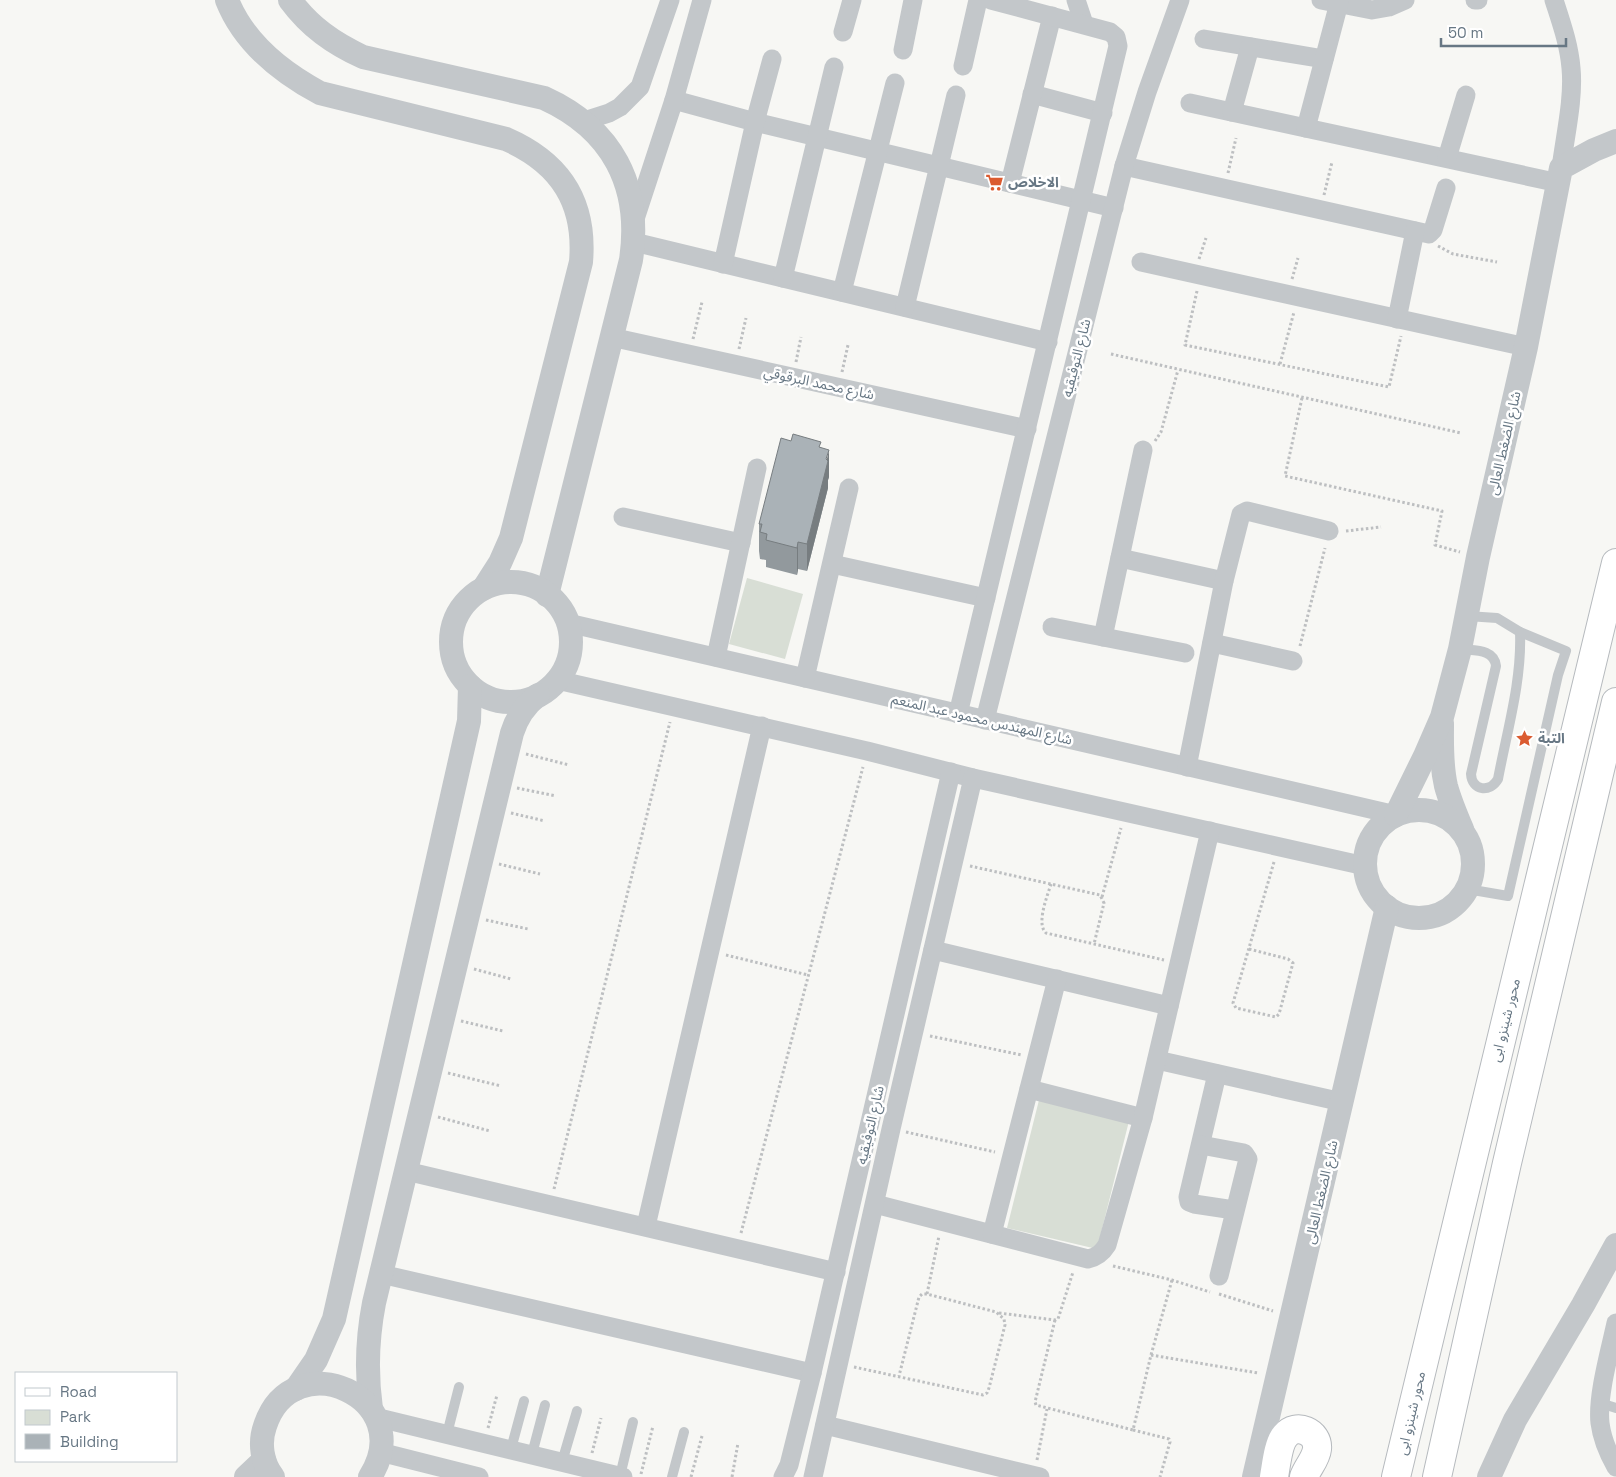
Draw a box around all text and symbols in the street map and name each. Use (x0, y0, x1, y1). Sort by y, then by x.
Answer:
scale bar (1441, 15, 1566, 47)
text: 50 m (1448, 23, 1483, 42)
supermarket icon: الاخلاص (984, 172, 1004, 192)
place label: الاخلاص (1008, 173, 1059, 191)
street label: شارع التوفيقيه (1058, 317, 1096, 400)
street label: شارع محمد البرقوقي (762, 362, 876, 406)
street label: شارع الضغط العالى (1483, 389, 1527, 497)
street label: شارع المهندس محمود عبد المنعم (889, 689, 1074, 751)
place icon: التبة (1514, 728, 1534, 748)
place label: التبة (1538, 729, 1565, 747)
street label: محور شينزو ابى (1486, 976, 1524, 1064)
street label: شارع التوفيقيه (852, 1084, 890, 1167)
street label: شارع الضغط العالى (1300, 1138, 1344, 1246)
street label: محور شينزو ابى (1393, 1369, 1429, 1457)
legend (15, 1372, 178, 1462)
text: Road (60, 1382, 97, 1401)
text: Park (60, 1407, 91, 1426)
text: Building (60, 1432, 119, 1451)

